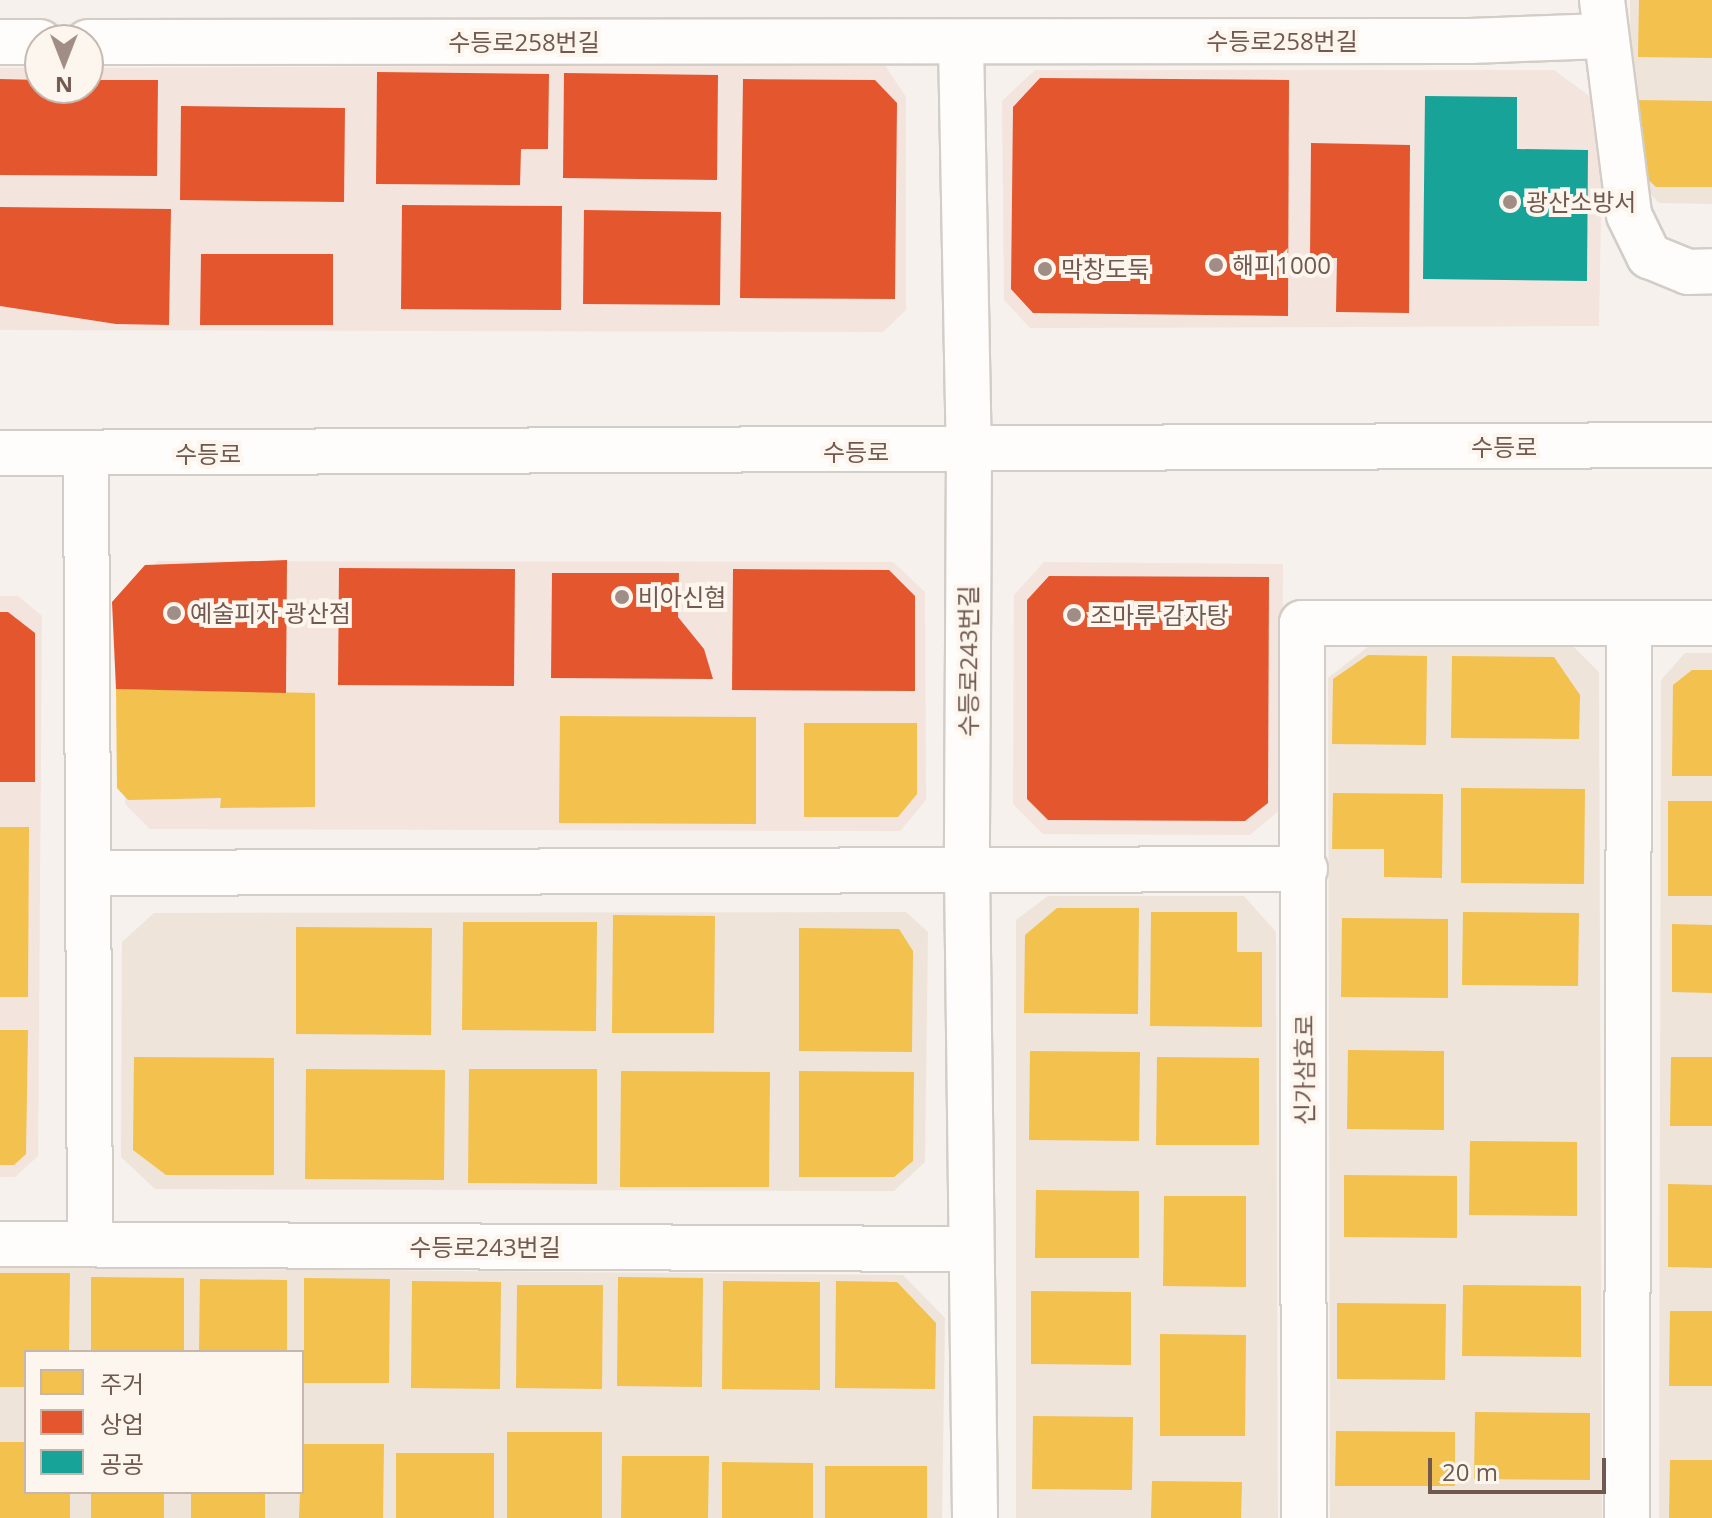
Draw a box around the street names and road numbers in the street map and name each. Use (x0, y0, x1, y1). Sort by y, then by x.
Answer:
street label: 수등로258번길 (1206, 27, 1358, 55)
street label: 수등로258번길 (448, 28, 600, 56)
street label: 수등로 (1471, 433, 1537, 461)
street label: 수등로 (823, 438, 889, 466)
street label: 수등로 (175, 440, 241, 468)
street label: 수등로243번길 (954, 585, 982, 737)
street label: 신가삼효로 (1290, 1015, 1318, 1125)
street label: 수등로243번길 (409, 1233, 561, 1261)

